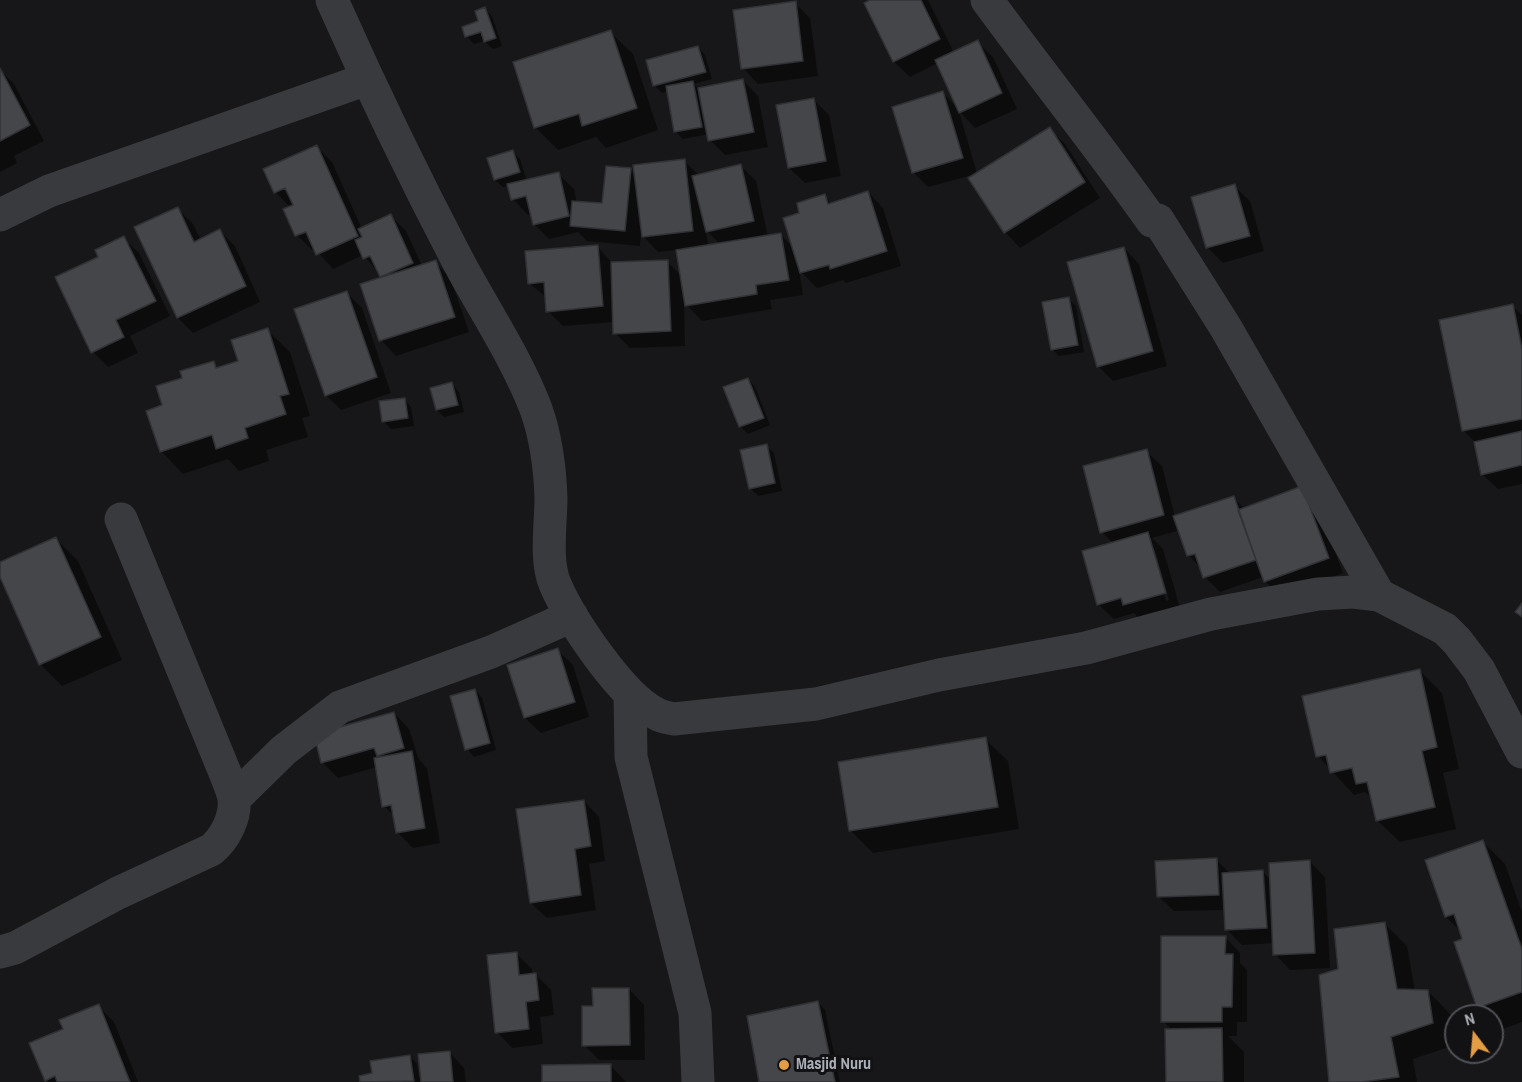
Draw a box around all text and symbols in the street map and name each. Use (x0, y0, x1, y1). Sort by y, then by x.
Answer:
north arrow (1444, 1004, 1504, 1064)
text: N (1462, 1007, 1477, 1031)
place label: Masjid Nuru (796, 1055, 871, 1075)
marker: Masjid Nuru (777, 1058, 791, 1072)

